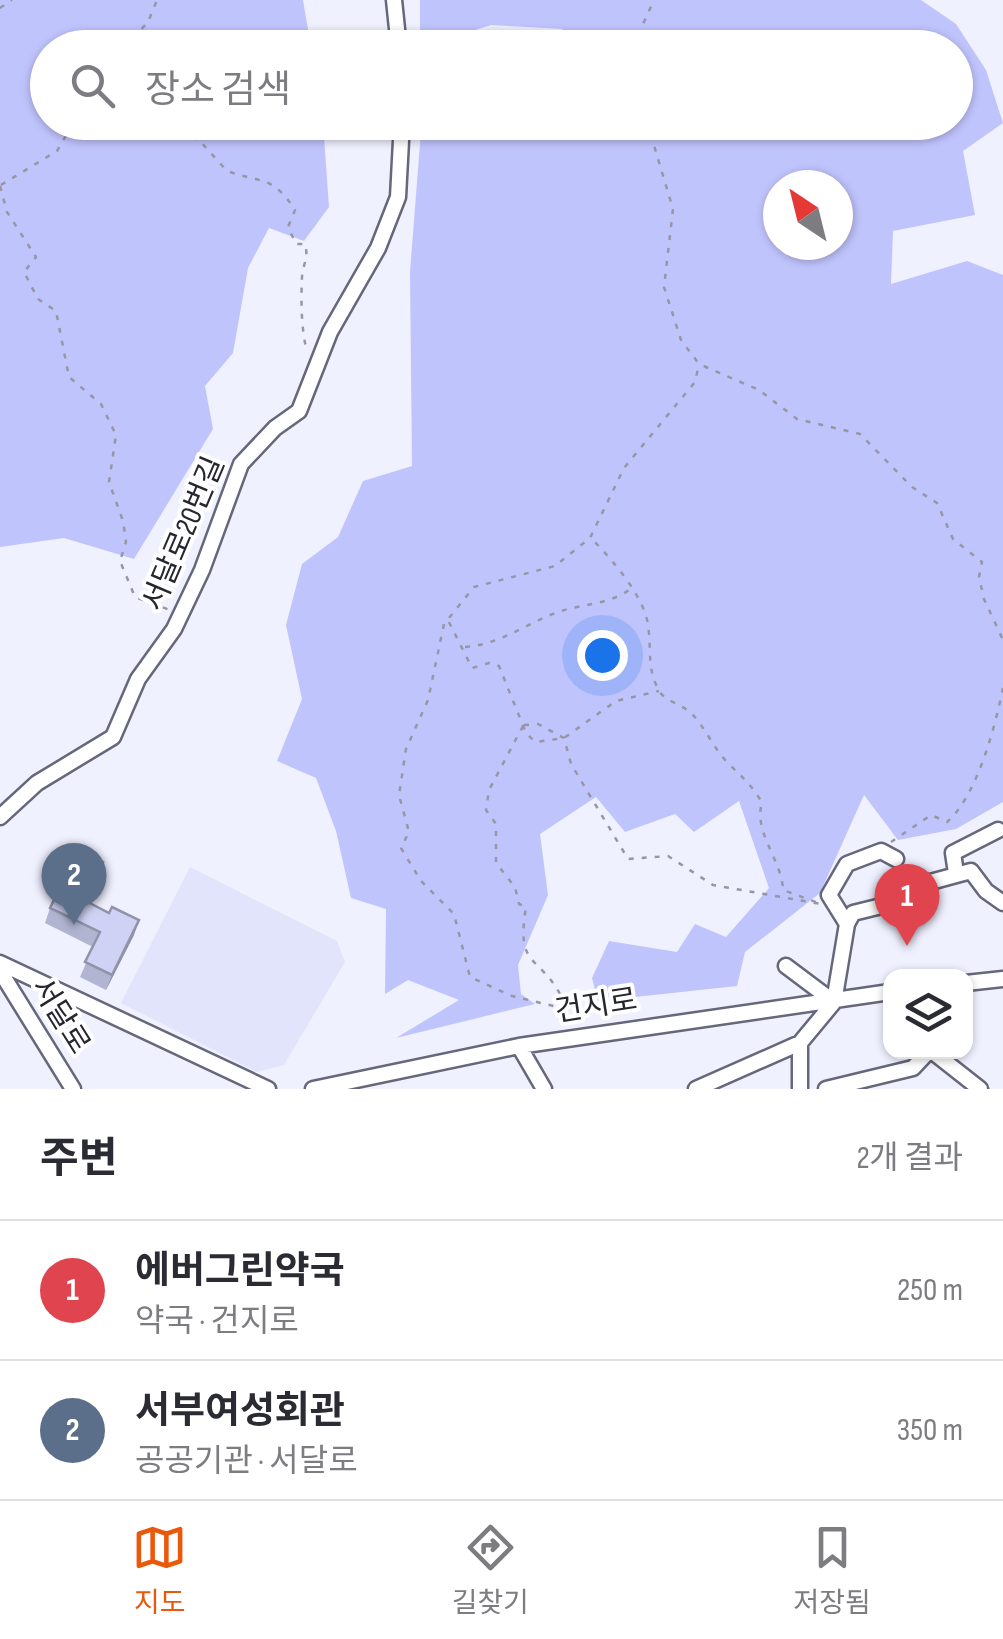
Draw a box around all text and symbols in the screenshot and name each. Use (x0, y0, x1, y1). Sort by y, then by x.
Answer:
search box (30, 30, 973, 140)
icon: search (65, 58, 120, 113)
text: 장소 검색 (145, 68, 291, 113)
north arrow (763, 170, 853, 260)
street label: 서달로20번길 (135, 452, 233, 616)
your location (577, 630, 628, 681)
pin: 2 (42, 842, 106, 925)
pin: 1 (874, 864, 940, 946)
map controls (883, 969, 973, 1059)
button: layers (883, 969, 973, 1059)
street label: 서달로 (23, 971, 97, 1061)
street label: 건지로 (552, 982, 640, 1030)
text: 주변 (40, 1134, 117, 1185)
text: 2개 결과 (856, 1139, 963, 1178)
text: 에버그린약국 (135, 1249, 345, 1294)
text: 1 (66, 1271, 79, 1310)
text: 250 m (897, 1271, 963, 1310)
text: 약국 · 건지로 (135, 1302, 299, 1341)
text: 서부여성회관 (135, 1389, 345, 1434)
text: 2 (65, 1411, 80, 1450)
text: 350 m (897, 1411, 963, 1450)
text: 공공기관 · 서달로 (135, 1442, 358, 1481)
tab: 지도 (132, 1520, 187, 1620)
tab: 길찾기 (452, 1520, 529, 1620)
tab: 저장됨 (793, 1520, 871, 1620)

